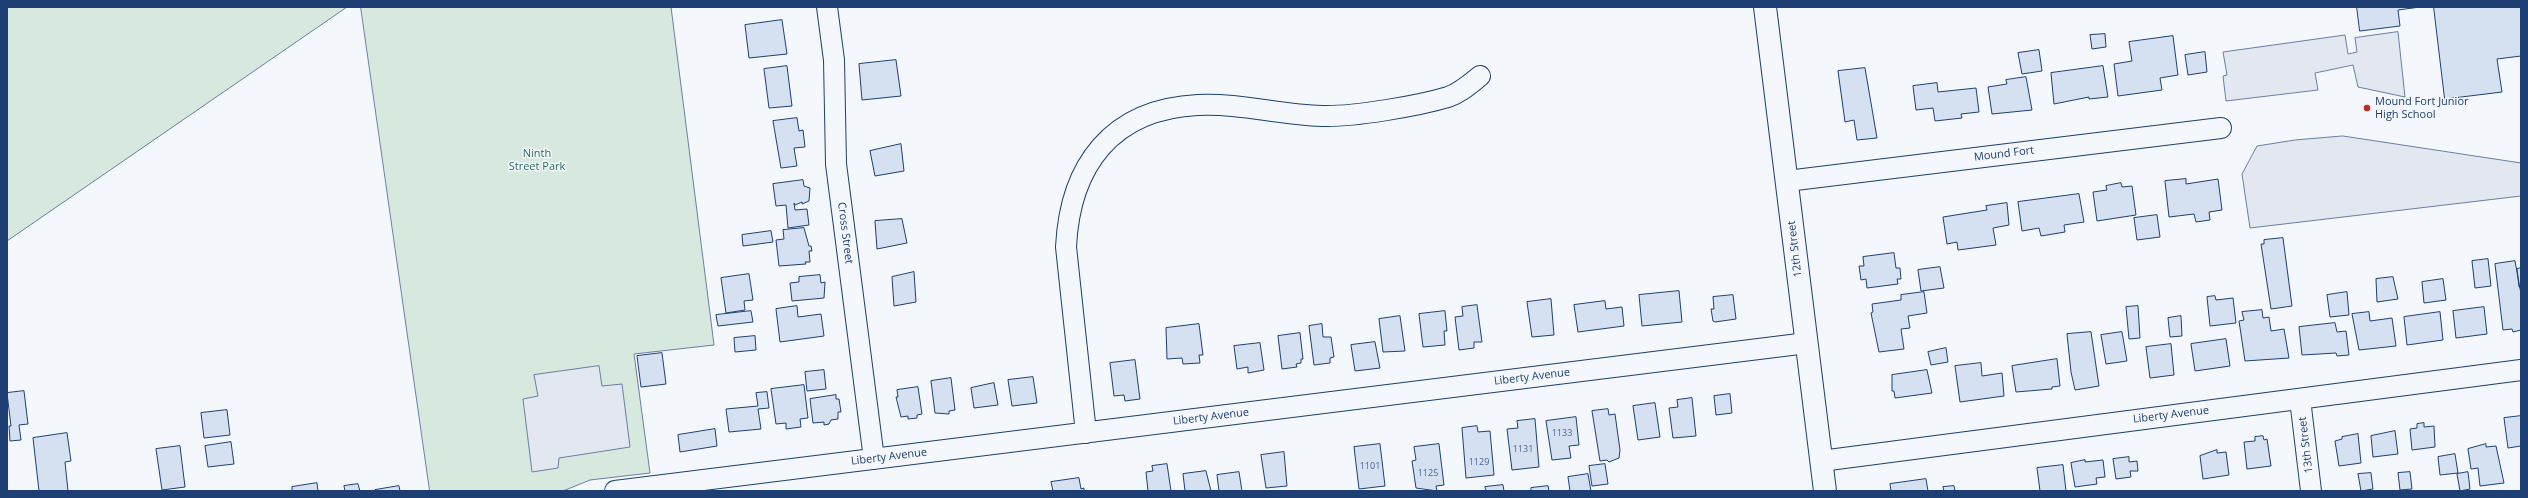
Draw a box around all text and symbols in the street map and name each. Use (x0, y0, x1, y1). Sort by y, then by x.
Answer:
place label: Mound Fort Junior High School (2375, 95, 2468, 121)
marker: Mound Fort Junior High School (2362, 103, 2372, 113)
street label: Mound Fort (1973, 144, 2035, 164)
park label: Ninth Street Park (509, 147, 565, 173)
street label: Cross Street (835, 201, 855, 265)
street label: 12th Street (1785, 220, 1805, 278)
street label: Liberty Avenue (1493, 366, 1571, 388)
street label: Liberty Avenue (2132, 404, 2210, 426)
street label: Liberty Avenue (1172, 406, 1250, 428)
street label: 13th Street (2296, 416, 2316, 474)
house number: 1133 (1552, 428, 1572, 438)
house number: 1131 (1513, 444, 1533, 454)
street label: Liberty Avenue (850, 446, 928, 468)
house number: 1129 (1469, 457, 1489, 467)
house number: 1101 (1360, 461, 1380, 471)
house number: 1125 (1418, 468, 1438, 478)

